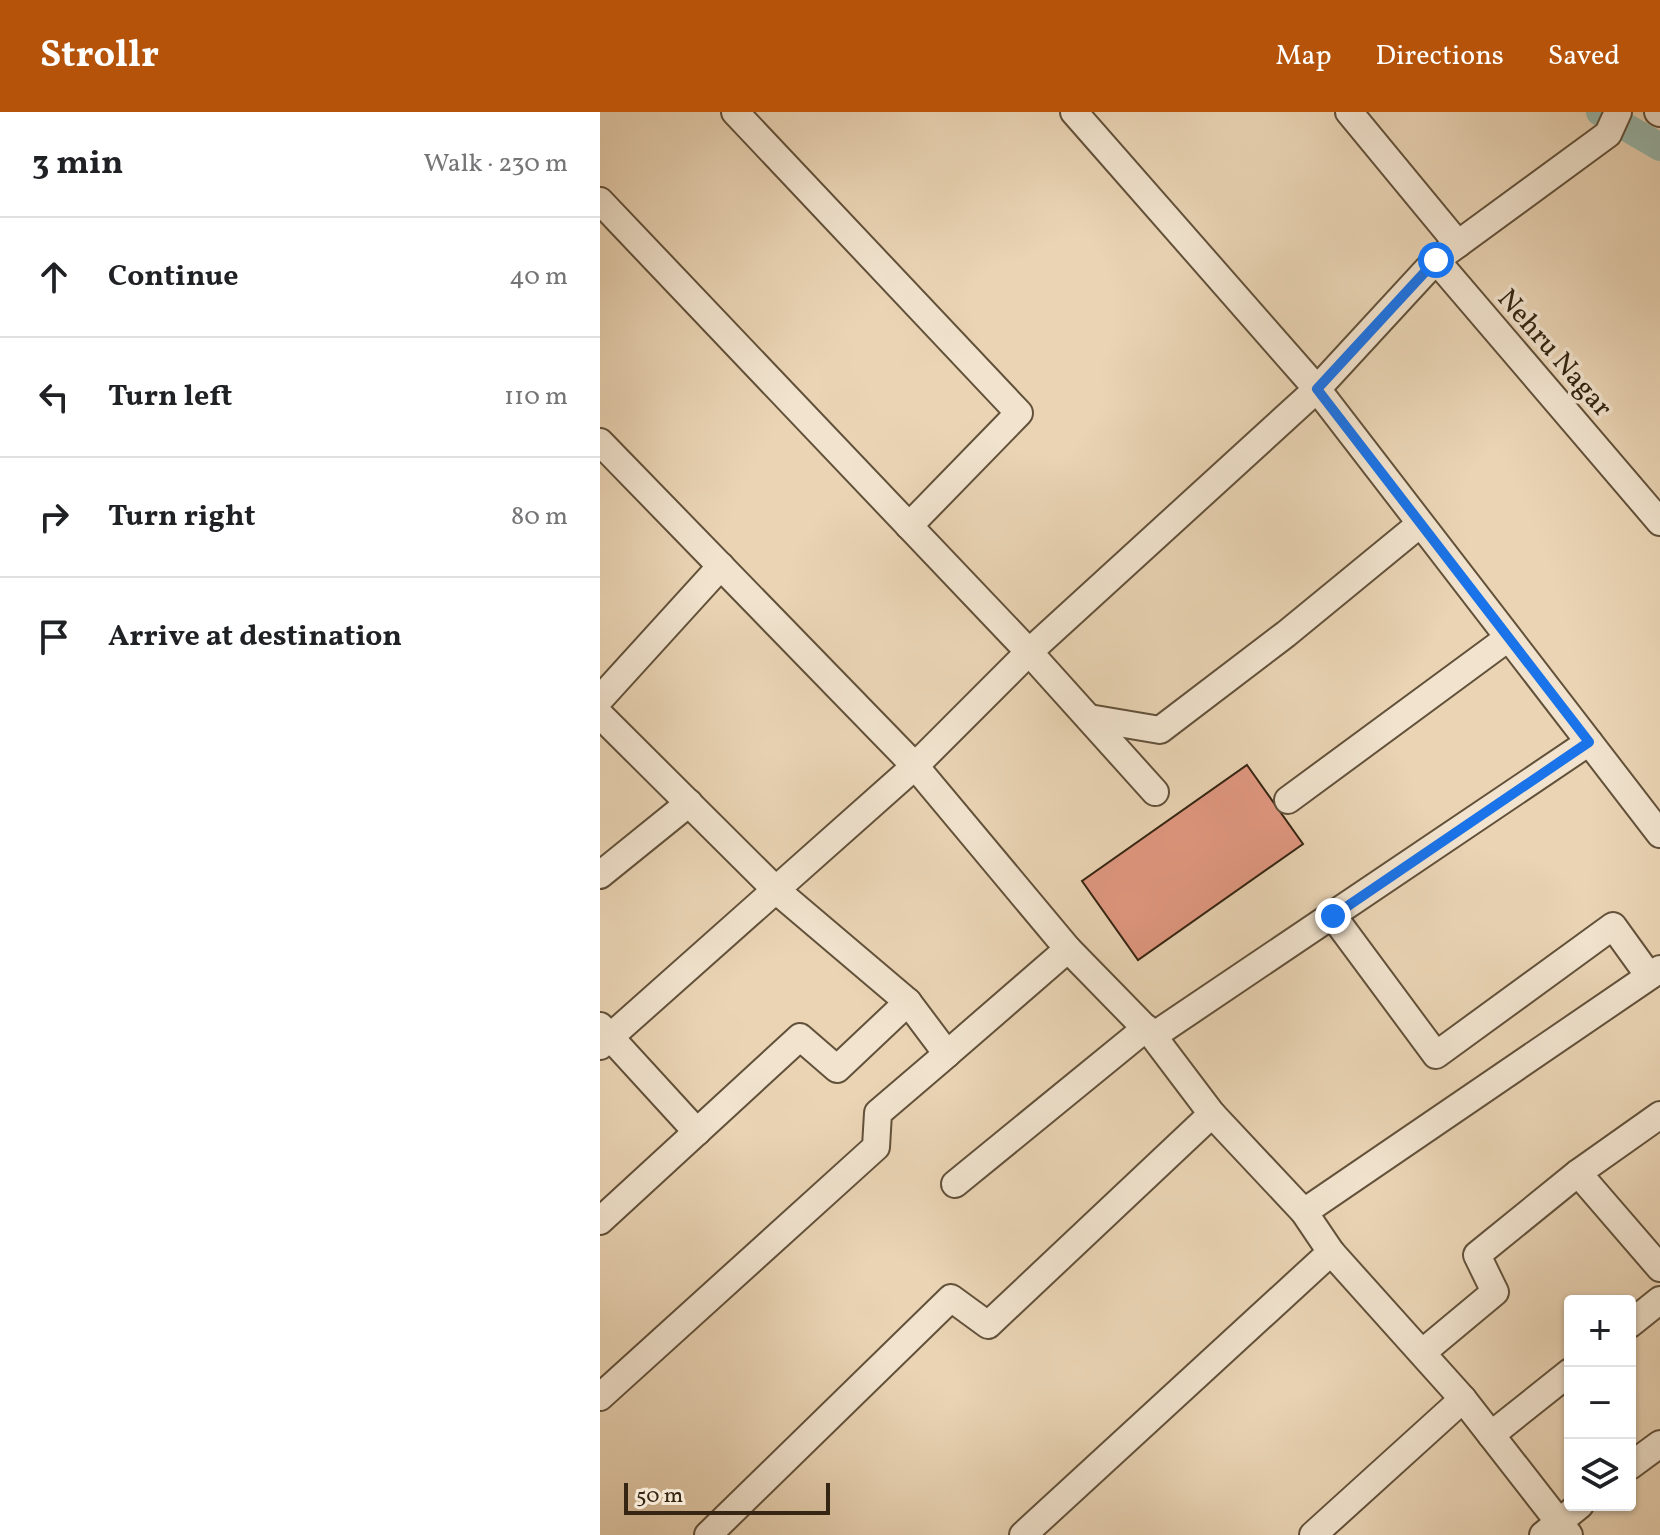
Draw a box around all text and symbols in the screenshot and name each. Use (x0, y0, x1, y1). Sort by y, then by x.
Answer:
text: Strollr (40, 30, 159, 83)
text: Map (1276, 37, 1332, 76)
text: Directions (1376, 37, 1504, 76)
text: Saved (1548, 37, 1620, 76)
text: 3 min (32, 141, 123, 188)
text: Walk · 230 m (424, 146, 568, 182)
route start (1418, 242, 1454, 278)
icon: ahead (32, 255, 76, 299)
text: Continue (108, 256, 239, 298)
text: 40 m (509, 259, 568, 295)
street label: Nehru Nagar (1487, 281, 1621, 426)
icon: left (32, 375, 76, 419)
text: Turn left (108, 376, 232, 418)
text: 110 m (504, 379, 568, 415)
icon: right (32, 495, 76, 539)
text: Turn right (108, 496, 256, 538)
text: 80 m (511, 499, 568, 535)
icon: arrive (32, 615, 76, 659)
text: Arrive at destination (108, 616, 402, 658)
route end (1315, 898, 1351, 934)
map controls (1564, 1295, 1636, 1511)
button: + (1564, 1295, 1636, 1367)
button: − (1564, 1367, 1636, 1439)
button: layers (1564, 1439, 1636, 1511)
scale bar (624, 1479, 830, 1515)
text: 50 m (636, 1481, 683, 1512)

